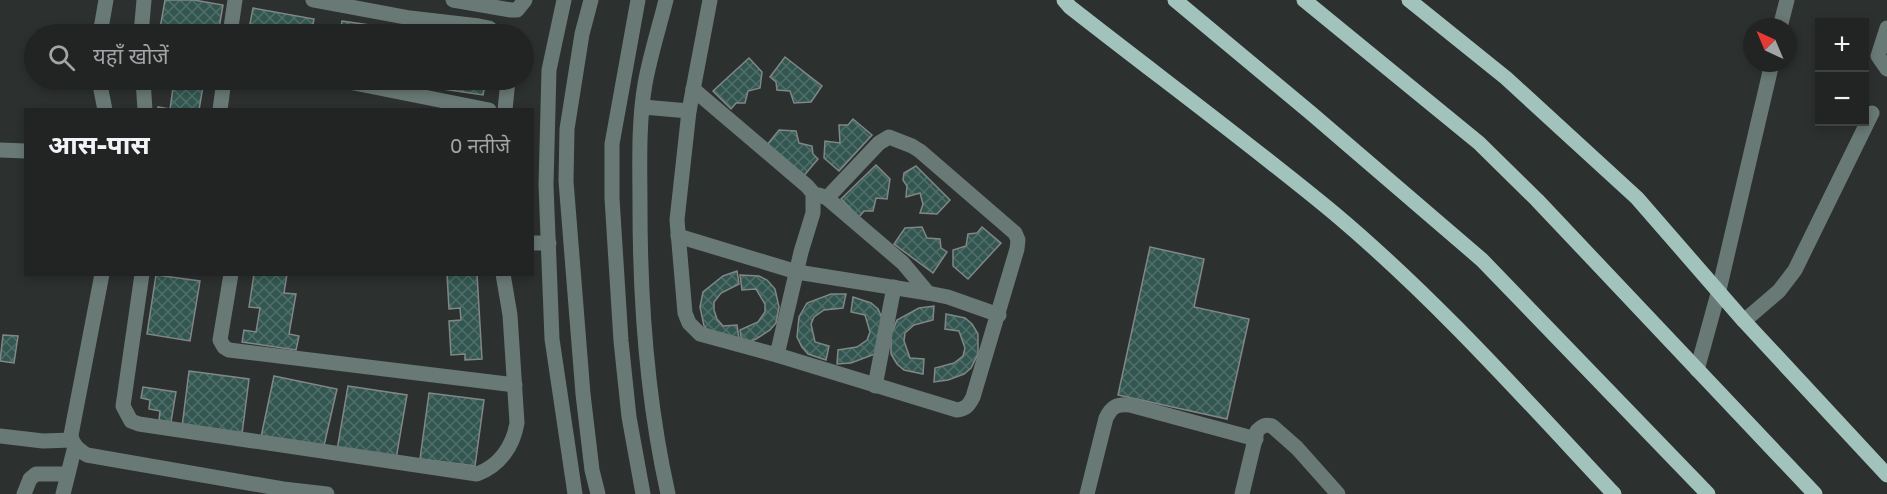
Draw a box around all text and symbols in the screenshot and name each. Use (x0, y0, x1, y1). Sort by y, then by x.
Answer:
north arrow (1743, 18, 1797, 72)
map controls (1815, 18, 1869, 126)
button: + (1815, 18, 1869, 72)
search box (24, 24, 534, 90)
icon: search (45, 41, 78, 74)
text: यहाँ खोजें (93, 42, 169, 69)
button: − (1815, 72, 1869, 126)
text: आस-पास (48, 129, 150, 160)
text: 0 नतीजे (450, 133, 510, 157)

